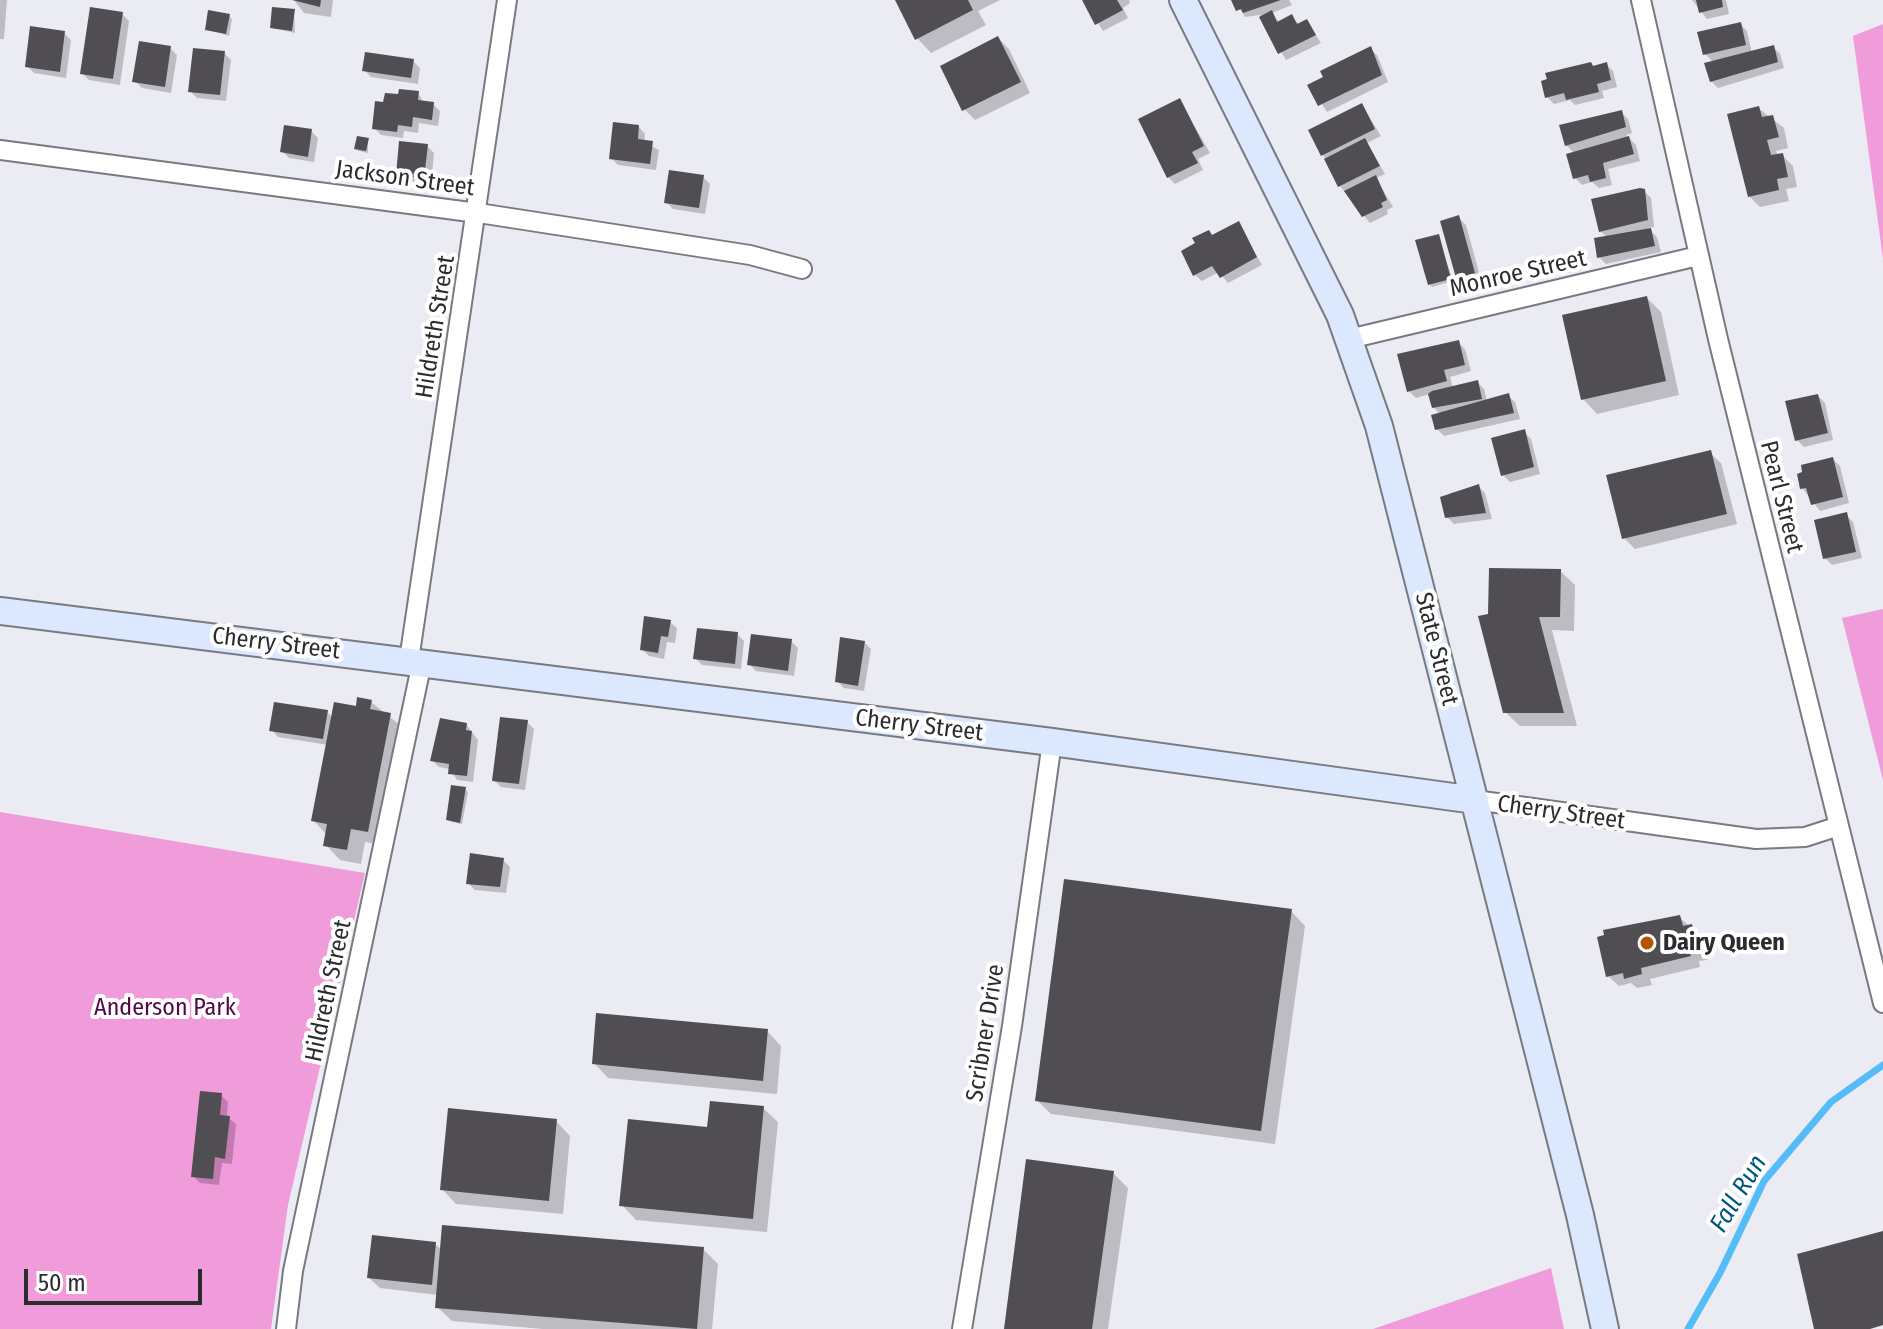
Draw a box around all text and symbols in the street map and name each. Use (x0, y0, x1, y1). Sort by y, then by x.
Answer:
street label: Jackson Street (334, 155, 476, 203)
street label: Monroe Street (1447, 244, 1589, 304)
street label: Hildreth Street (410, 253, 462, 401)
street label: Pearl Street (1753, 438, 1809, 556)
street label: State Street (1408, 590, 1464, 708)
street label: Cherry Street (210, 622, 342, 666)
street label: Cherry Street (853, 704, 985, 748)
street label: Cherry Street (1495, 790, 1627, 836)
street label: Hildreth Street (300, 917, 358, 1065)
place label: Dairy Queen (1663, 929, 1785, 957)
marker: Dairy Queen (1638, 934, 1656, 952)
street label: Scribner Drive (961, 962, 1011, 1104)
park label: Anderson Park (94, 994, 236, 1022)
water label: Fall Run (1704, 1150, 1774, 1238)
scale bar (28, 1253, 206, 1303)
text: 50 m (38, 1269, 86, 1297)

